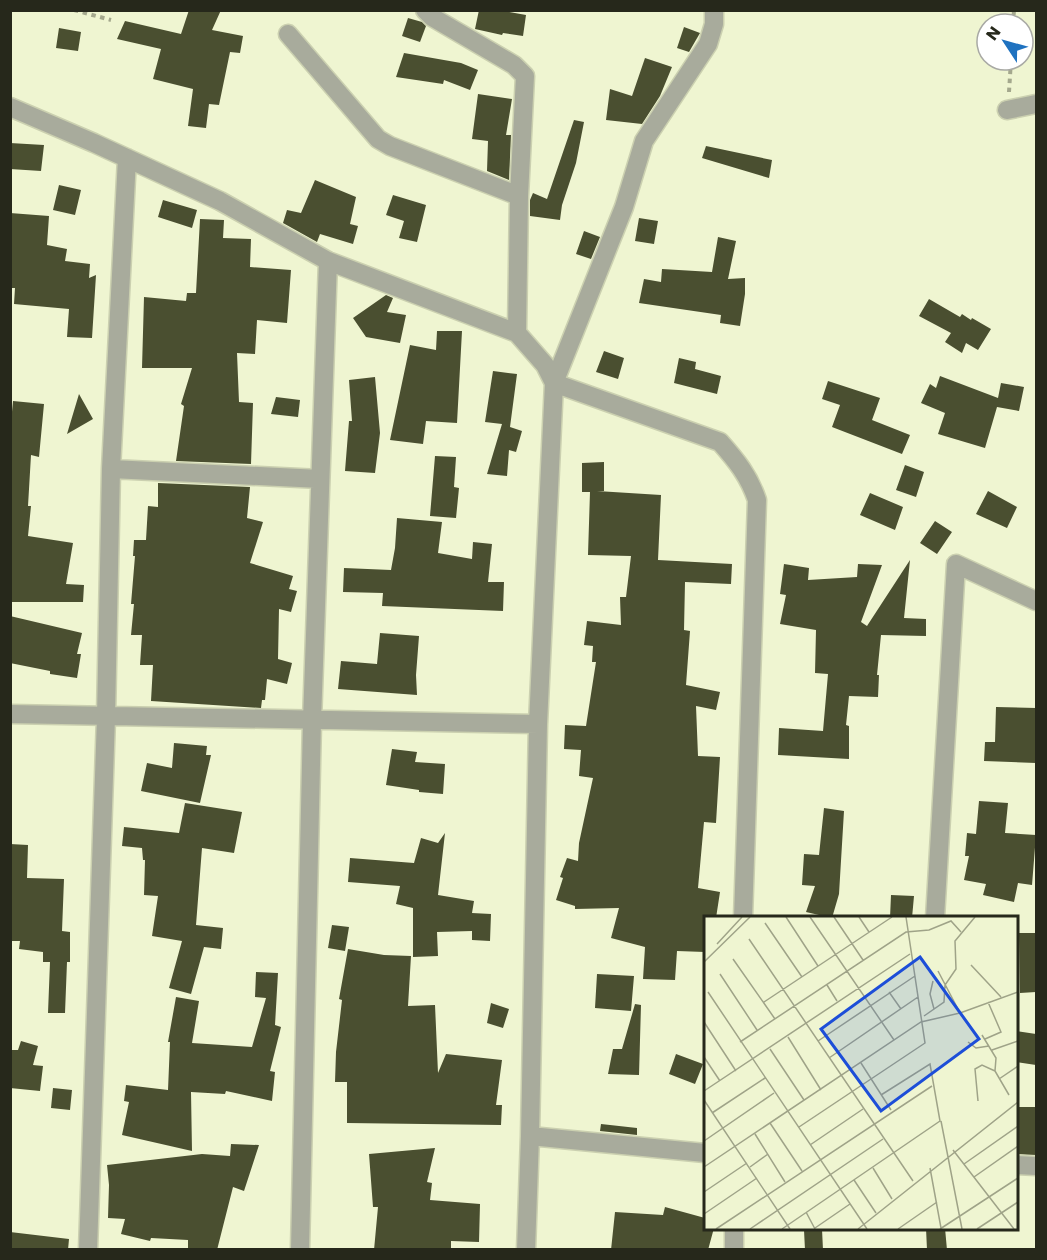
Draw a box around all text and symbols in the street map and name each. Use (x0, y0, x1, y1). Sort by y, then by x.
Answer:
north arrow (975, 12, 1035, 72)
text: N (980, 22, 1006, 45)
inset map (704, 916, 1017, 1230)

